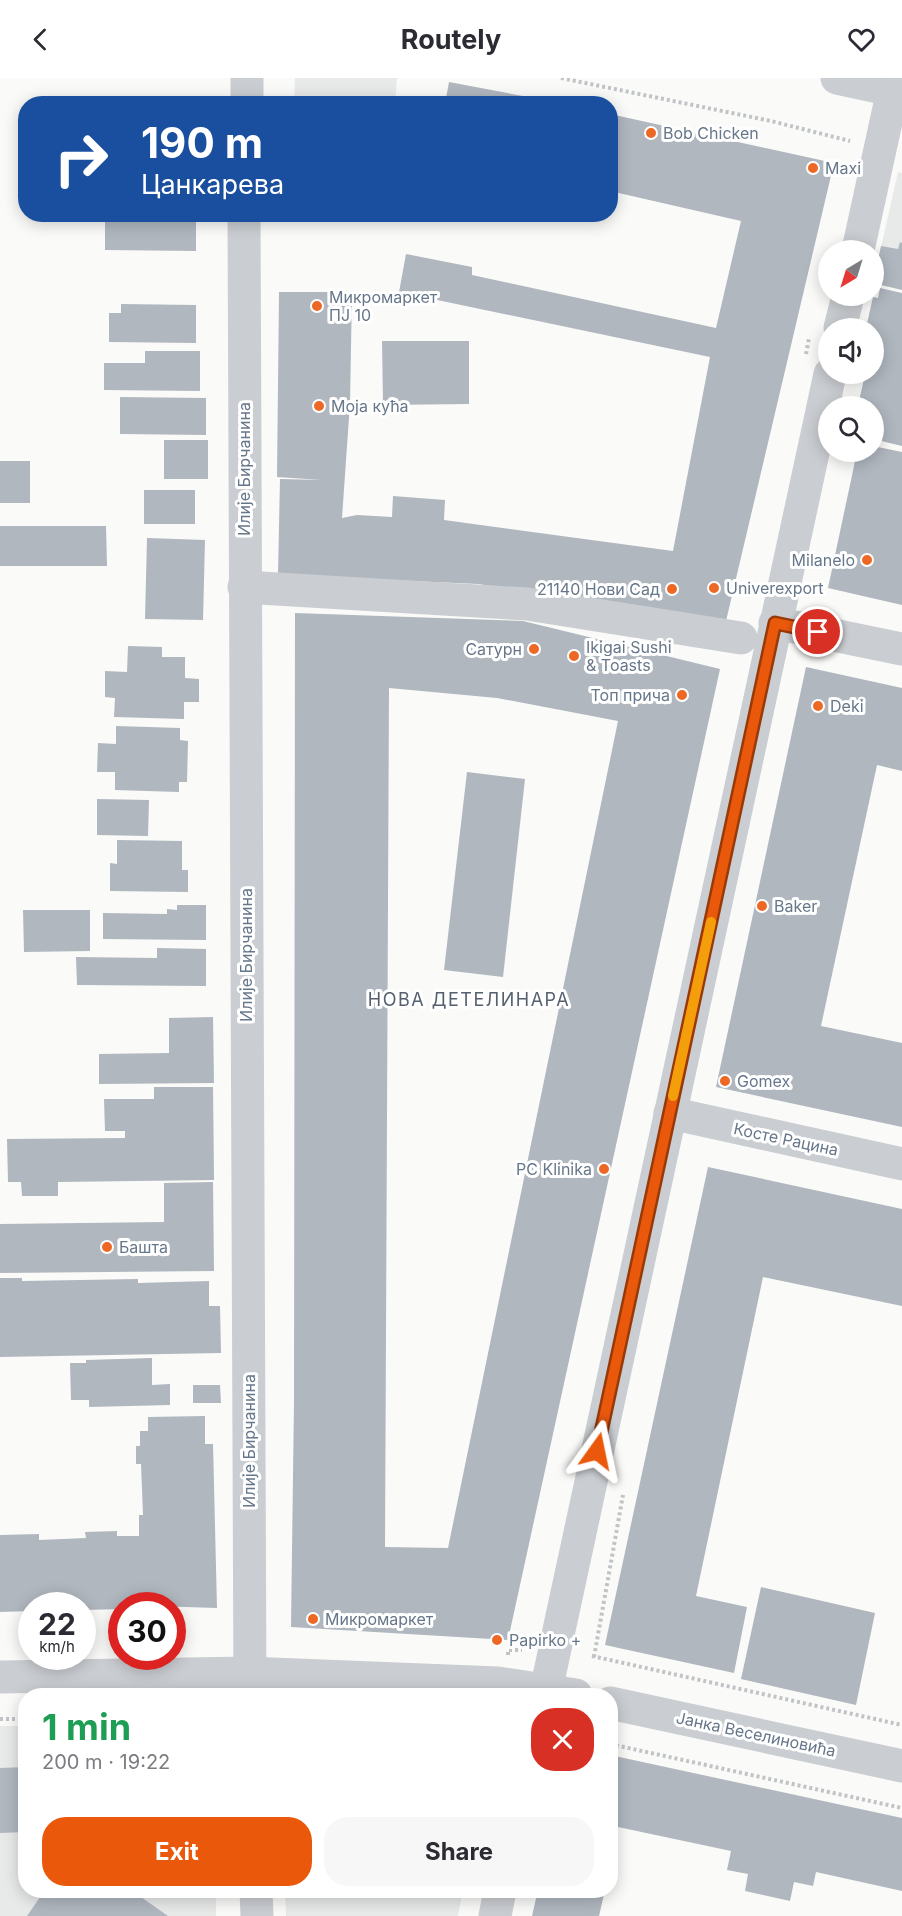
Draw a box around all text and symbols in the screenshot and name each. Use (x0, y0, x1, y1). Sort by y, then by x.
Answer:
icon: back (24, 23, 57, 56)
text: Routely (401, 23, 501, 56)
icon: heart (845, 23, 878, 56)
text: 190 m (141, 117, 263, 168)
icon: right (42, 120, 120, 198)
place label: Bob Chicken (663, 123, 759, 143)
marker: Bob Chicken (644, 126, 658, 140)
place label: Maxi (825, 158, 861, 178)
marker: Maxi (806, 161, 820, 175)
text: Цанкарева (141, 168, 284, 201)
north arrow (818, 240, 884, 306)
map controls (818, 240, 884, 462)
place label: Микромаркет ПЈ 10 (329, 287, 438, 325)
marker: Микромаркет ПЈ 10 (310, 299, 324, 313)
button: sound (818, 318, 884, 384)
place label: Моја кућа (331, 396, 409, 416)
button: search (818, 396, 884, 462)
marker: Моја кућа (312, 399, 326, 413)
street label: Илије Бирчанина (234, 402, 254, 536)
place label: Milanelo (792, 550, 855, 570)
marker: Milanelo (860, 553, 874, 567)
place label: Univerexport (726, 578, 824, 598)
place label: 21140 Нови Сад (537, 579, 660, 599)
marker: Univerexport (707, 581, 721, 595)
marker: 21140 Нови Сад (665, 582, 679, 596)
pin (792, 606, 843, 657)
icon: arrive (801, 615, 834, 648)
place label: Ikigai Sushi & Toasts (586, 637, 672, 675)
place label: Сатурн (465, 639, 522, 659)
marker: Сатурн (527, 642, 541, 656)
marker: Ikigai Sushi & Toasts (567, 649, 581, 663)
place label: Топ прича (591, 685, 670, 705)
marker: Топ прича (675, 688, 689, 702)
place label: Deki (830, 696, 864, 716)
marker: Deki (811, 699, 825, 713)
street label: Илије Бирчанина (236, 888, 256, 1022)
place label: Baker (774, 896, 817, 916)
marker: Baker (755, 899, 769, 913)
district label: НОВА ДЕТЕЛИНАРА (368, 989, 570, 1010)
place label: Gomex (737, 1071, 791, 1091)
marker: Gomex (718, 1074, 732, 1088)
street label: Косте Рацина (732, 1118, 840, 1160)
place label: PC Klinika (516, 1159, 592, 1179)
marker: PC Klinika (597, 1162, 611, 1176)
place label: Башта (119, 1237, 168, 1257)
marker: Башта (100, 1240, 114, 1254)
street label: Илије Бирчанина (239, 1374, 259, 1508)
position arrow (565, 1419, 629, 1483)
speed limit sign: 30 (108, 1592, 186, 1670)
text: 22 (38, 1606, 76, 1642)
place label: Микромаркет (325, 1609, 434, 1629)
marker: Микромаркет (306, 1612, 320, 1626)
place label: Papirko + (509, 1630, 581, 1650)
marker: Papirko + (490, 1633, 504, 1647)
text: km/h (39, 1637, 75, 1656)
text: 1 min (42, 1705, 131, 1749)
street label: Јанка Веселиновића (674, 1707, 838, 1761)
button: close (531, 1708, 594, 1771)
text: 200 m · 19:22 (42, 1750, 170, 1774)
button: Exit (42, 1817, 312, 1886)
button: Share (324, 1817, 594, 1886)

